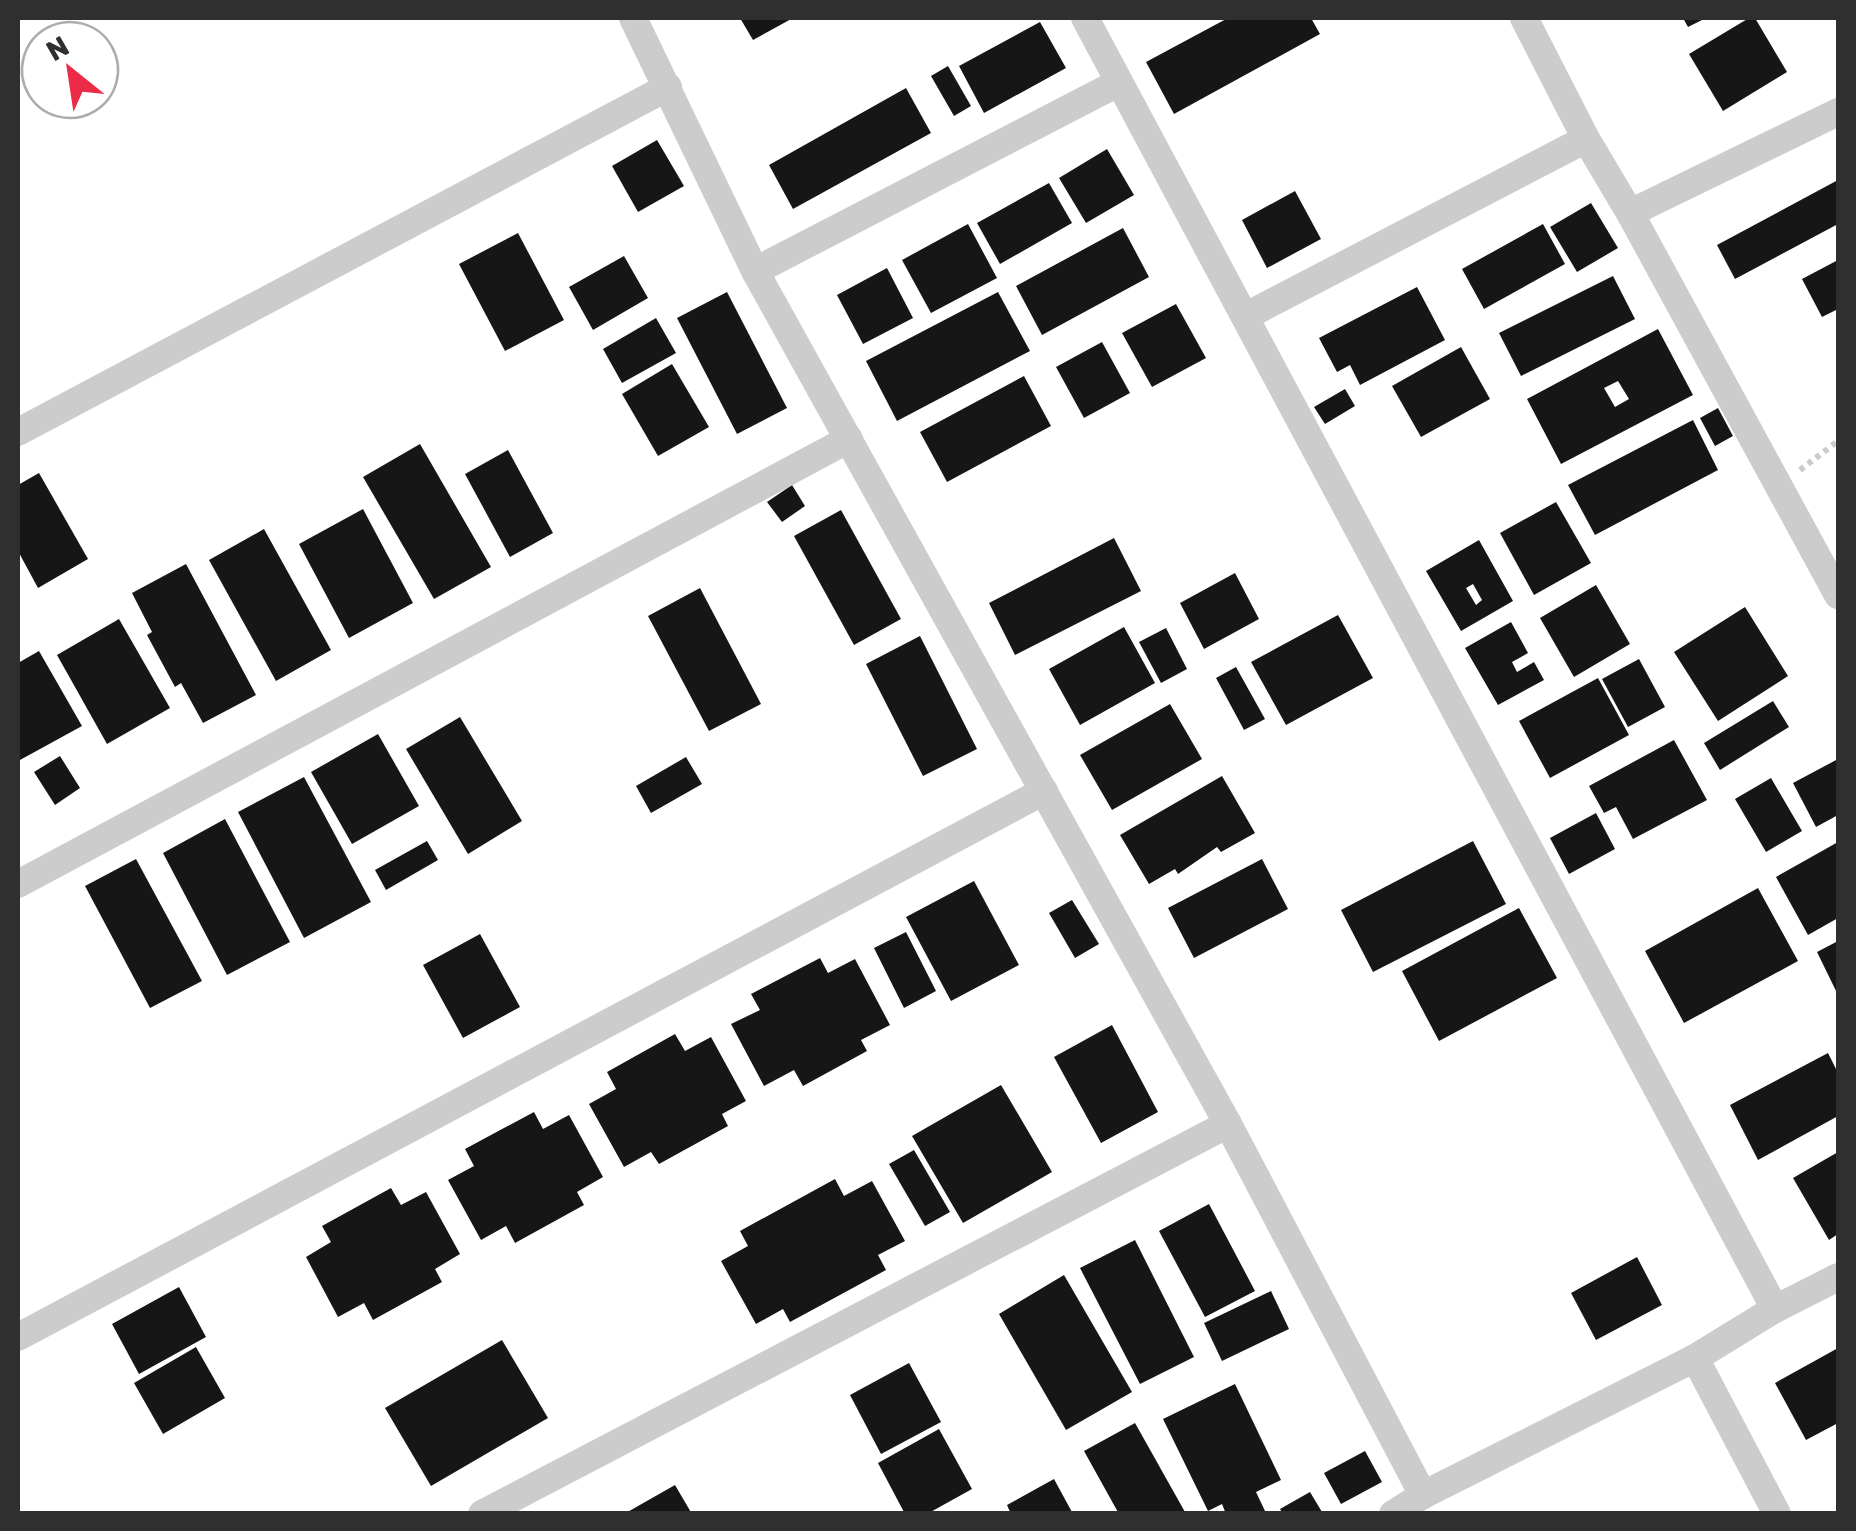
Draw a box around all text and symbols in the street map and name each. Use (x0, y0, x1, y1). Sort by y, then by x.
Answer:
north arrow (20, 20, 120, 120)
text: N (41, 29, 75, 68)

